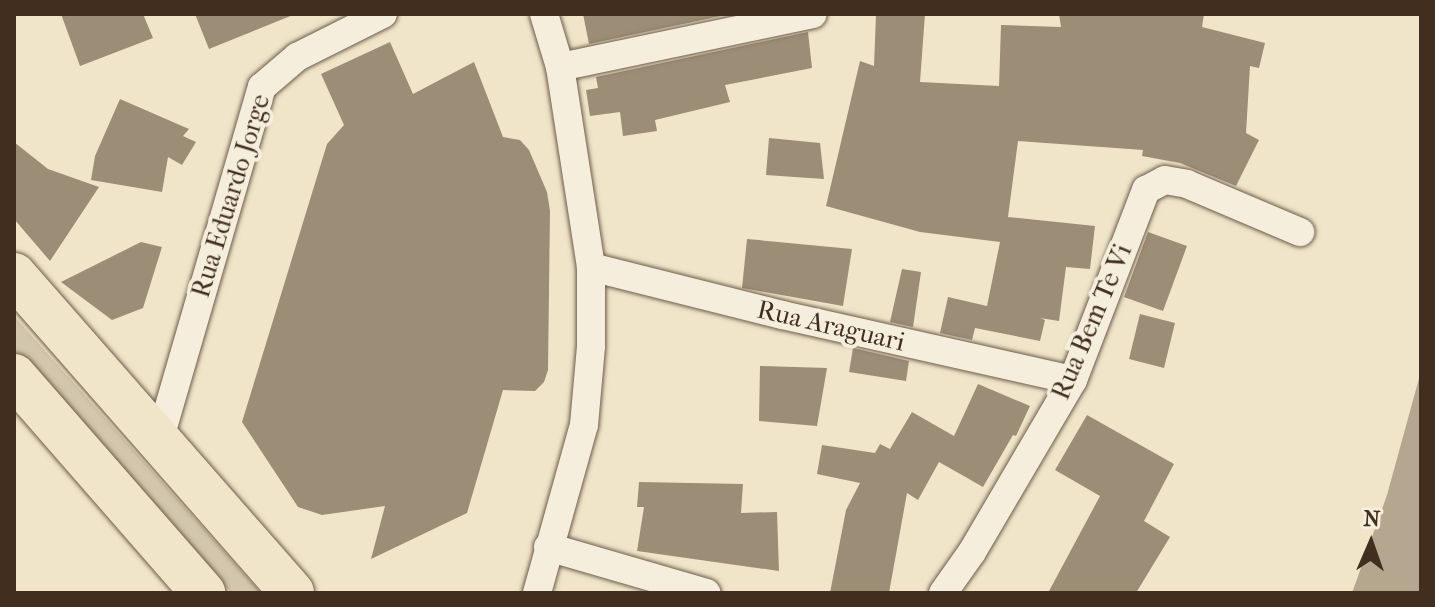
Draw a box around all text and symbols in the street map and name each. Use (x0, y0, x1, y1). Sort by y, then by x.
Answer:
street label: Rua Eduardo Jorge (185, 91, 277, 301)
street label: Rua Bem Te Vi (1045, 239, 1139, 405)
street label: Rua Araguari (754, 294, 908, 358)
north arrow (1331, 503, 1411, 583)
text: N (1363, 506, 1381, 532)

